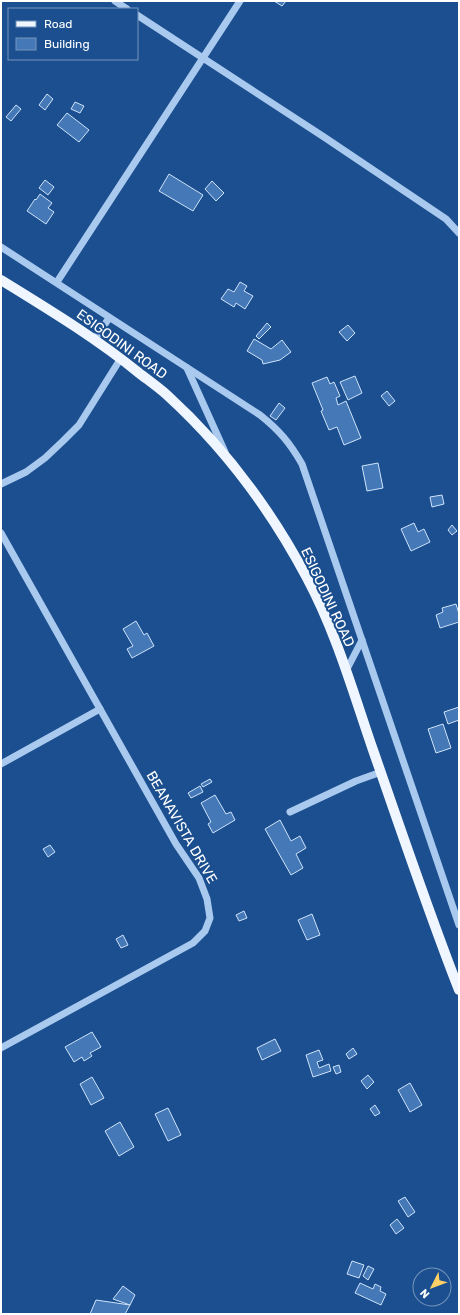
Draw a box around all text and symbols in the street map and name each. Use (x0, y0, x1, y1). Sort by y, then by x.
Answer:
legend (8, 8, 138, 60)
text: Road (44, 17, 72, 31)
text: Building (44, 37, 90, 51)
street label: ESIGODINI ROAD (73, 306, 170, 383)
street label: ESIGODINI ROAD (297, 545, 358, 650)
street label: BEANAVISTA DRIVE (142, 768, 221, 887)
north arrow (412, 1267, 452, 1307)
text: N (417, 1286, 432, 1301)

